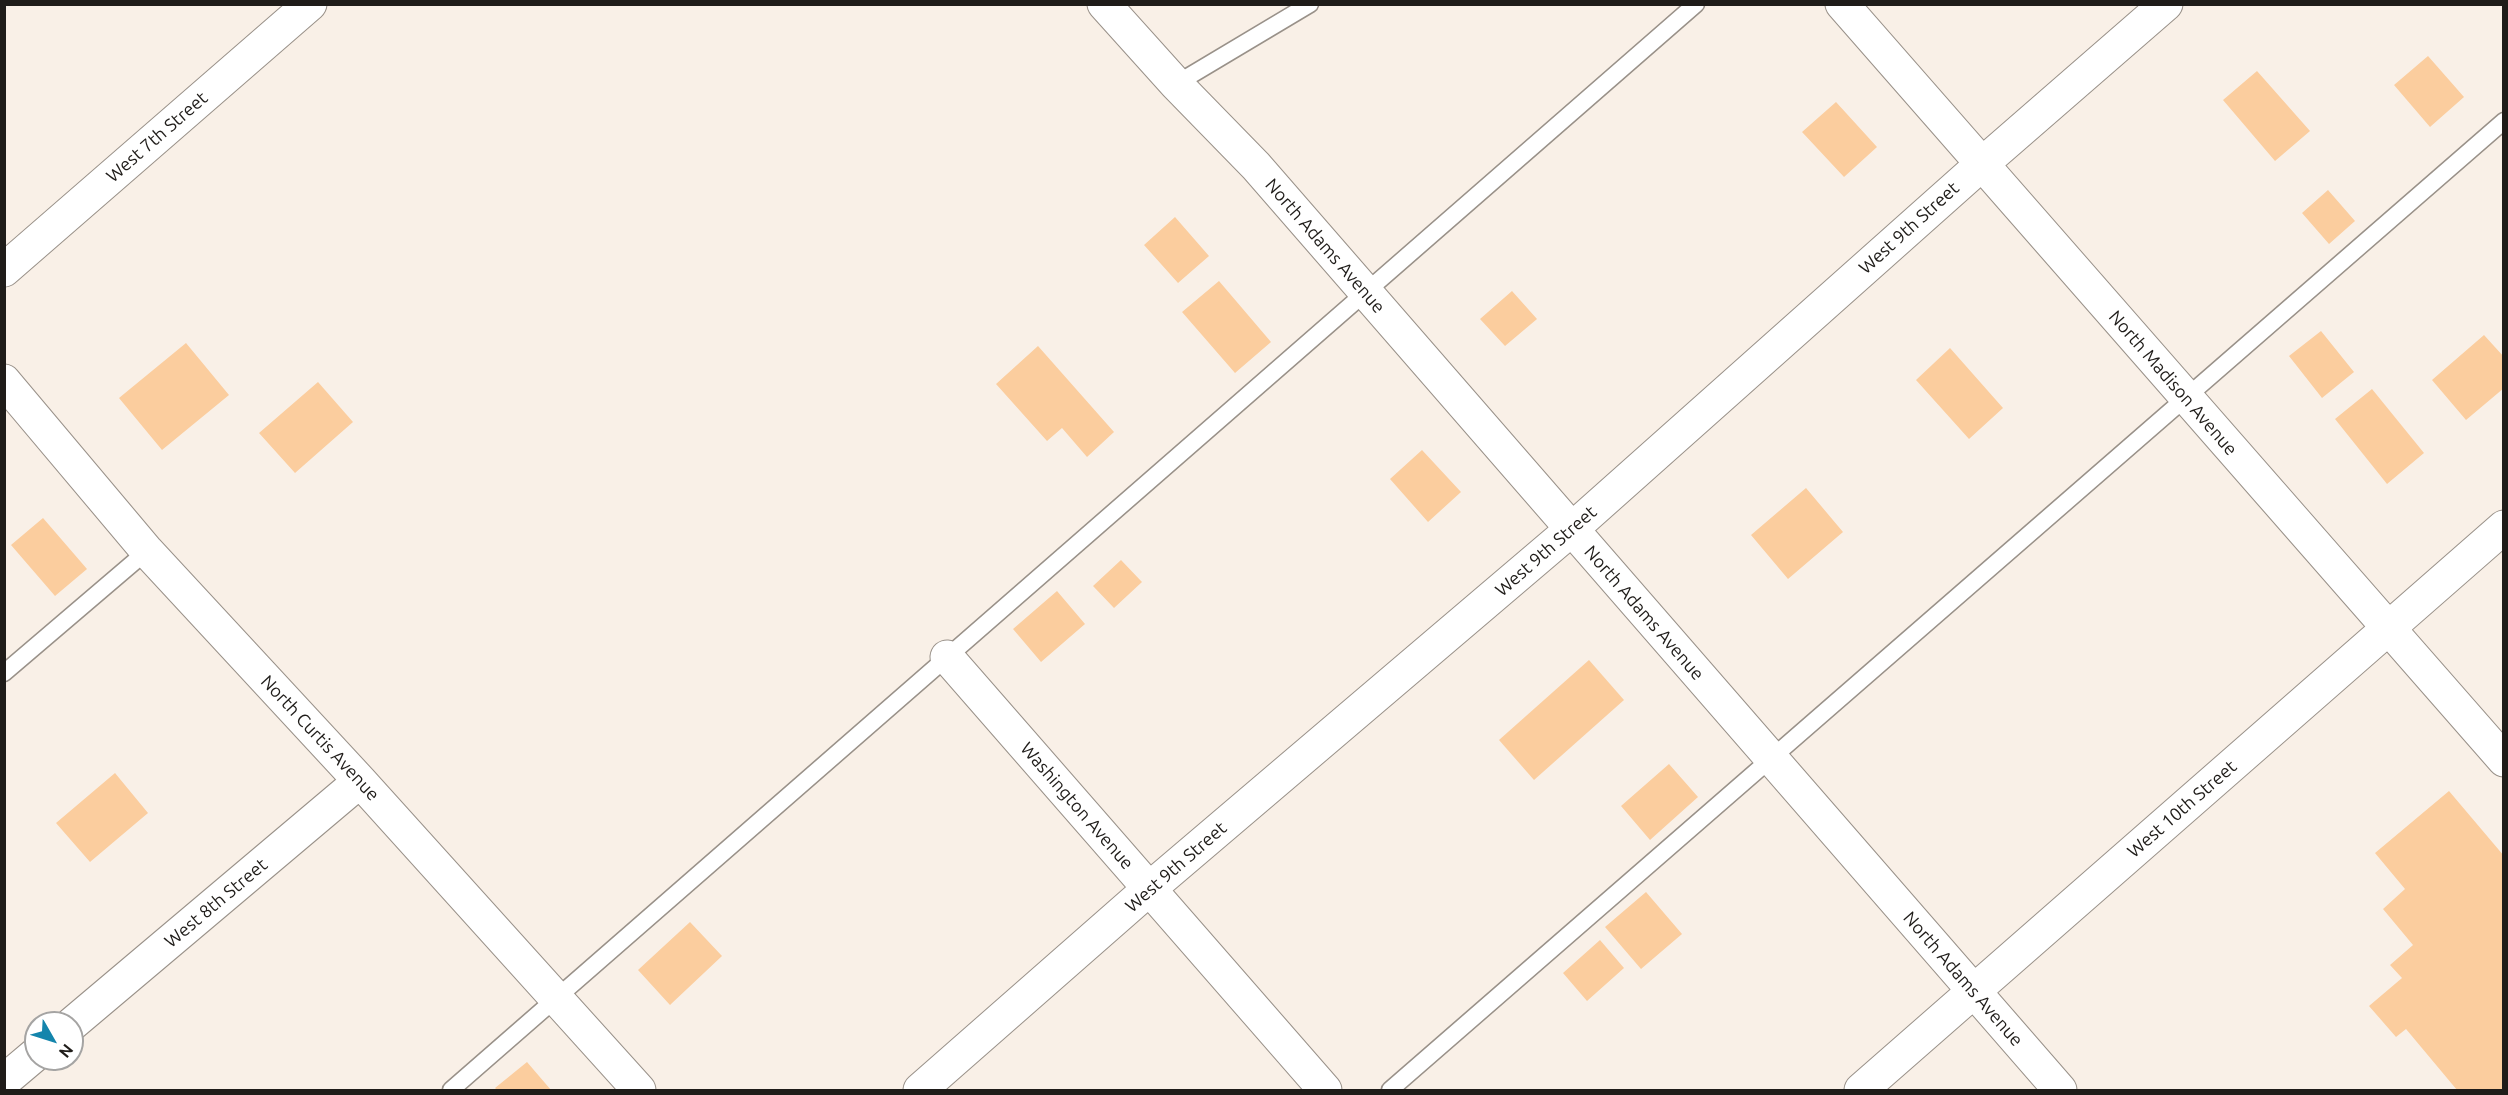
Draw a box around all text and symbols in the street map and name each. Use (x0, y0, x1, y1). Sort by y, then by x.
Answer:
street label: West 7th Street (102, 87, 212, 187)
street label: North Adams Avenue (1261, 174, 1389, 318)
street label: West 9th Street (1855, 177, 1963, 279)
street label: North Madison Avenue (2104, 306, 2242, 460)
street label: West 9th Street (1491, 501, 1601, 601)
street label: North Adams Avenue (1580, 541, 1708, 685)
street label: North Curtis Avenue (256, 671, 384, 805)
street label: Washington Avenue (1016, 738, 1138, 874)
street label: West 10th Street (2123, 756, 2241, 862)
street label: West 9th Street (1121, 817, 1231, 917)
street label: West 8th Street (160, 854, 272, 952)
street label: North Adams Avenue (1899, 907, 2027, 1051)
north arrow (24, 1011, 84, 1071)
text: N (56, 1041, 77, 1061)

